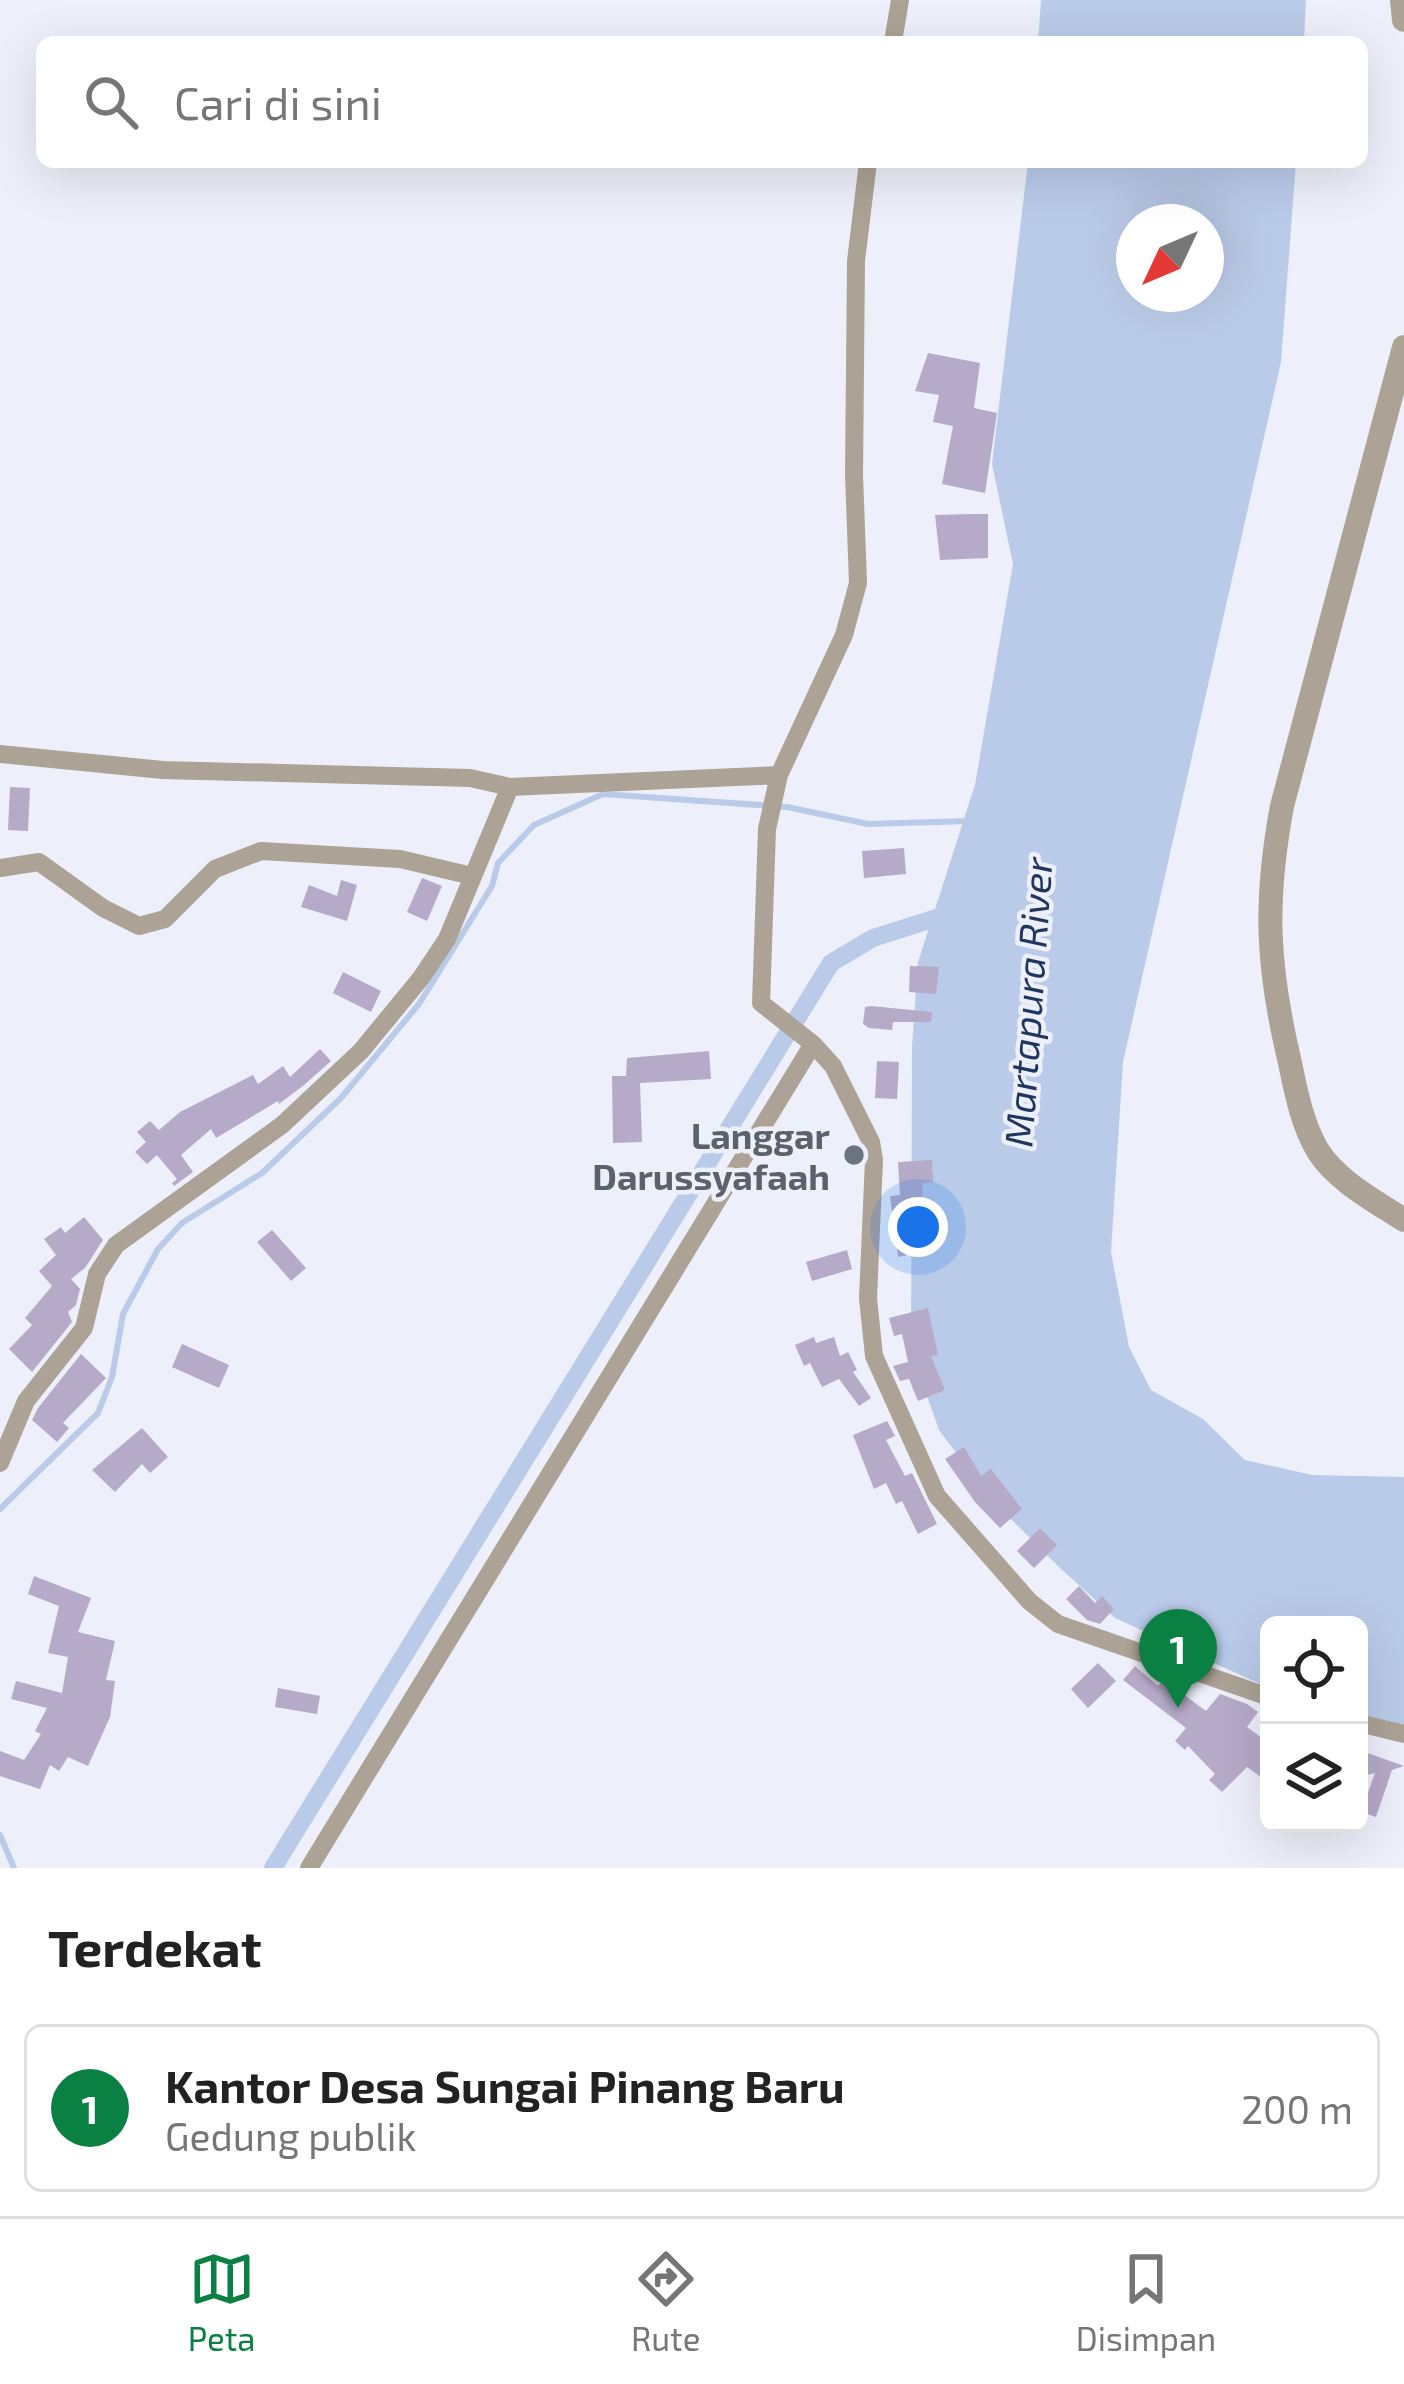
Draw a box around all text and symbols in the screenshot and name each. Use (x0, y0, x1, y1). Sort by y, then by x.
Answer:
search box (36, 36, 1368, 168)
icon: search (78, 69, 144, 135)
text: Cari di sini (174, 75, 382, 129)
north arrow (1116, 204, 1224, 312)
water label: Martapura River (993, 854, 1061, 1149)
place label: Langgar Darussyafaah (592, 1113, 831, 1198)
marker: Langgar Darussyafaah (841, 1142, 867, 1168)
your location (888, 1197, 948, 1257)
pin: 1 (1139, 1609, 1217, 1708)
map controls (1260, 1616, 1368, 1832)
button: locate (1260, 1616, 1368, 1724)
button: layers (1260, 1724, 1368, 1832)
text: Terdekat (48, 1916, 262, 1977)
text: Kantor Desa Sungai Pinang Baru (165, 2058, 845, 2112)
text: 1 (82, 2085, 98, 2132)
text: 200 m (1241, 2085, 1353, 2132)
text: Gedung publik (165, 2112, 416, 2159)
tab: Peta (188, 2246, 255, 2358)
tab: Rute (631, 2246, 700, 2358)
tab: Disimpan (1076, 2246, 1216, 2358)

